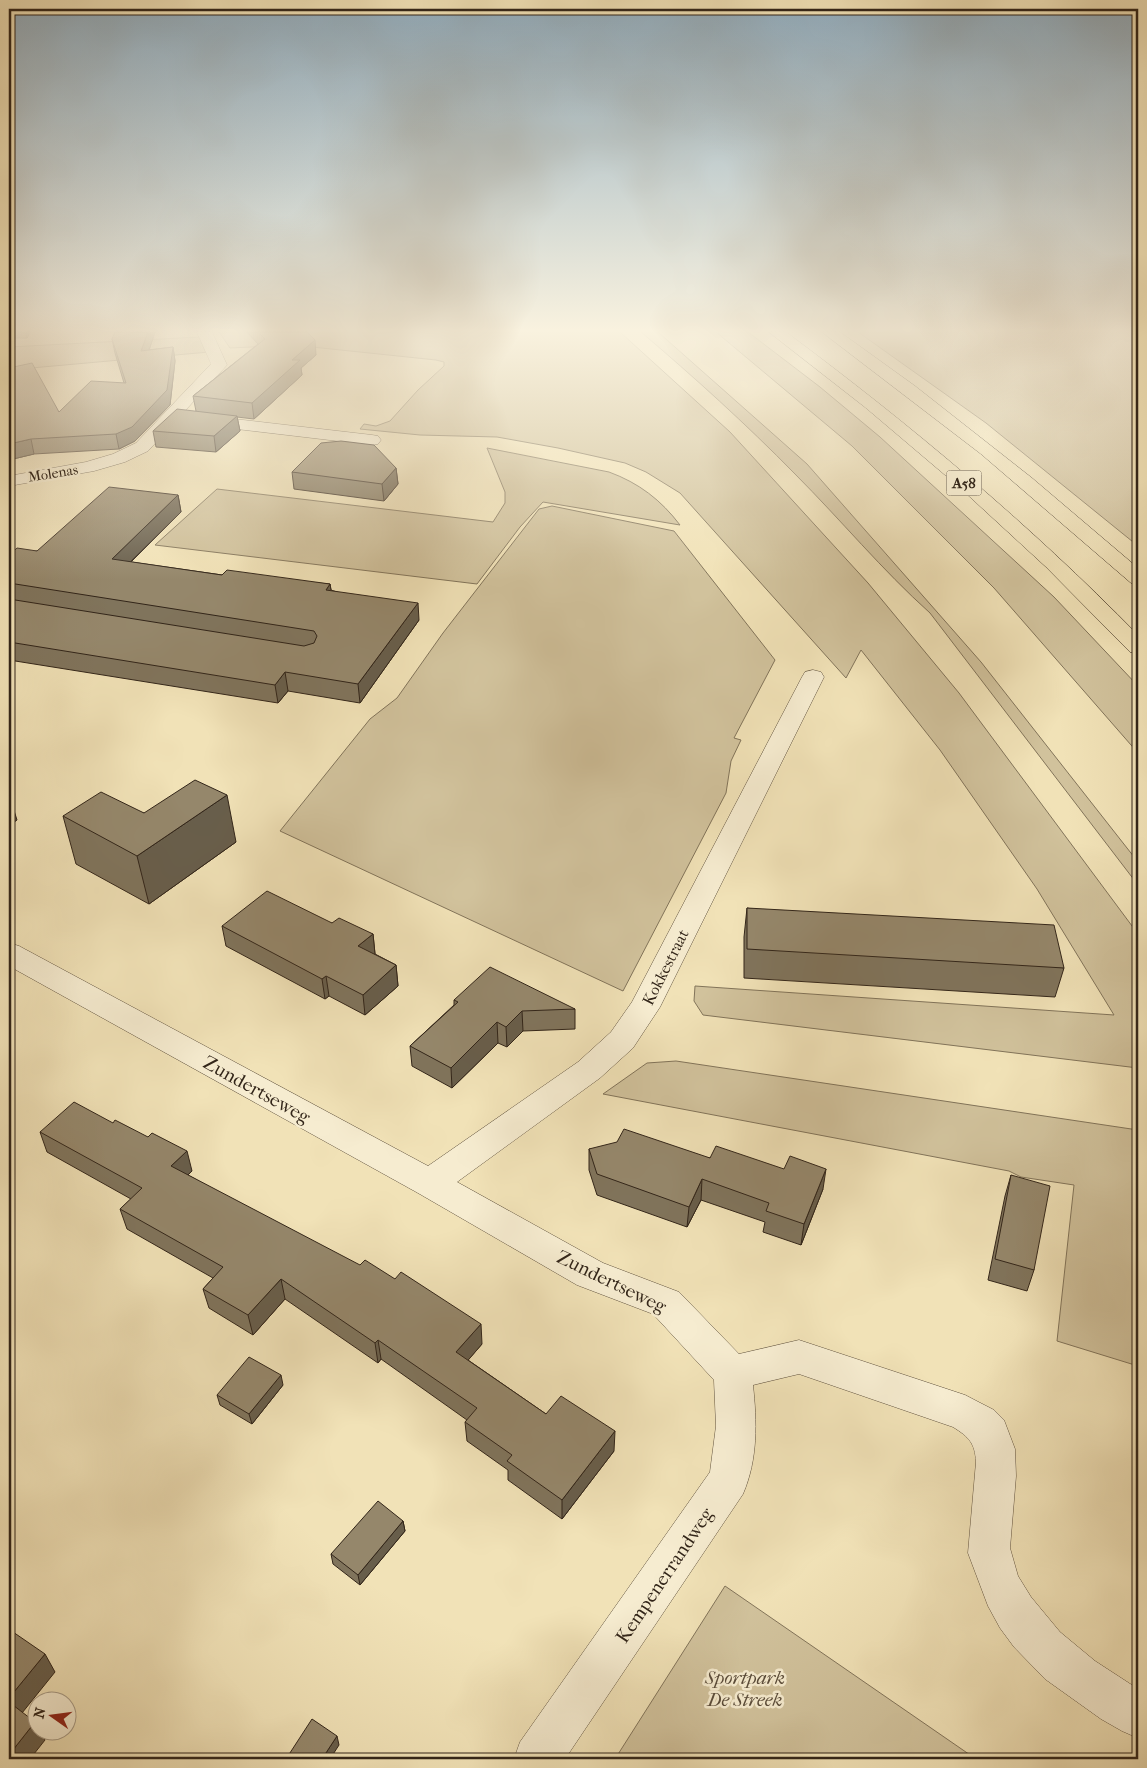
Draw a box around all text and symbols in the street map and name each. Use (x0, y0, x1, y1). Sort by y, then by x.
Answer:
street label: Molenas (27, 461, 79, 486)
road number: A58 (946, 470, 982, 496)
street label: Kokkestraat (638, 926, 693, 1008)
street label: Zundertseweg (199, 1051, 315, 1129)
street label: Zundertseweg (553, 1246, 671, 1318)
street label: Kempenerrandweg (611, 1503, 719, 1647)
park label: Sportpark De Streek (704, 1667, 785, 1711)
north arrow (28, 1690, 78, 1740)
text: N (30, 1705, 49, 1720)

